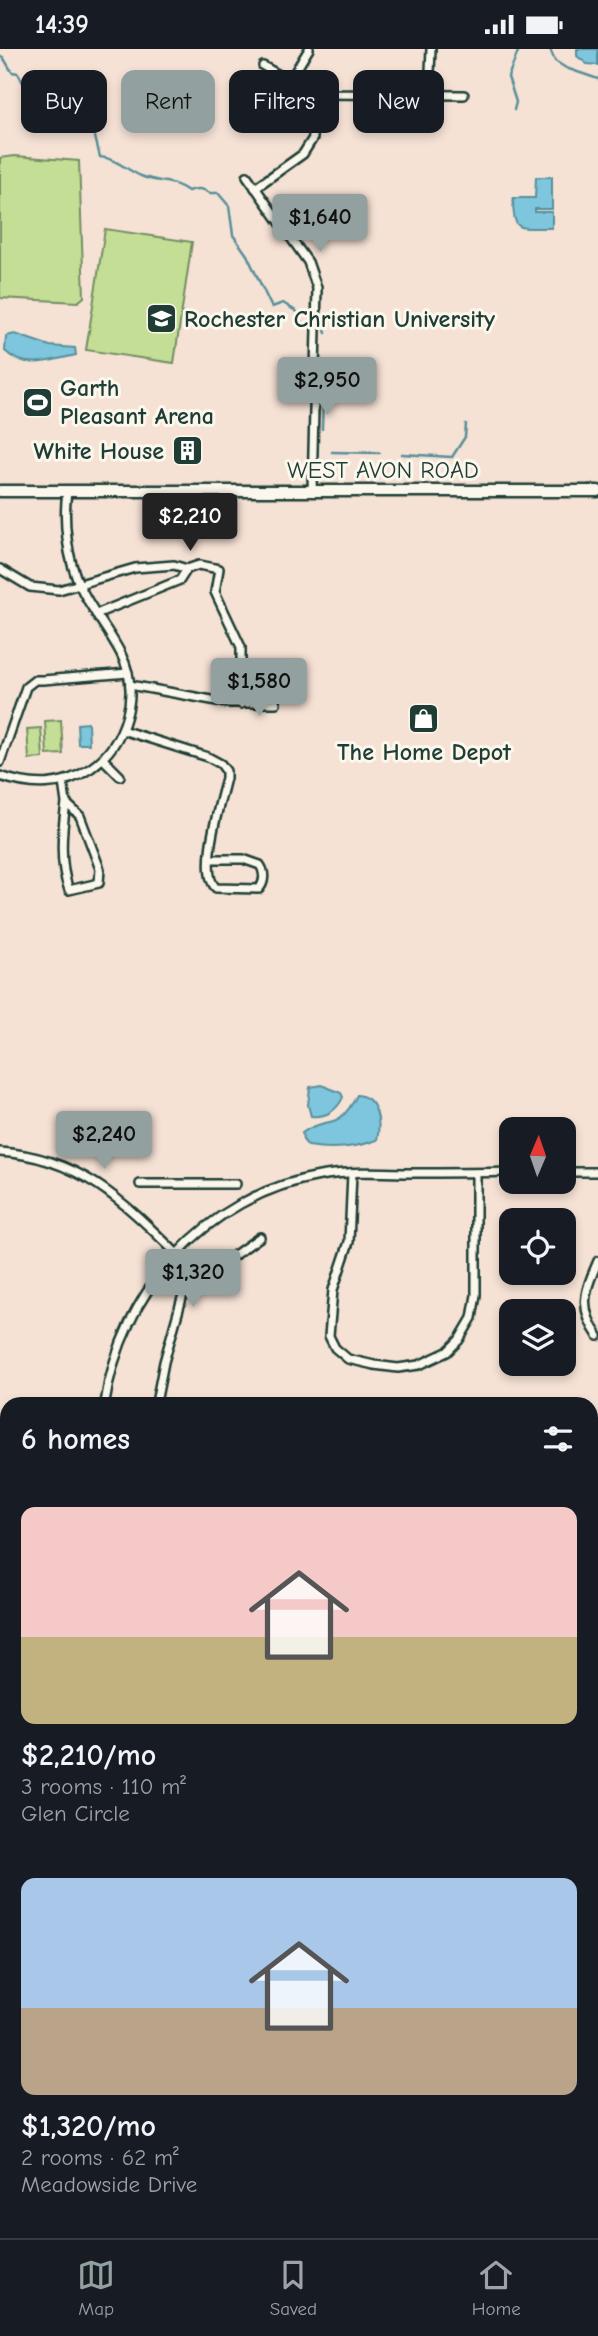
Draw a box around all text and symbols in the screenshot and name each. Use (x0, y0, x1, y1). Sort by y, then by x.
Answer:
text: 14:39 (35, 10, 89, 40)
chip: Buy (21, 70, 107, 133)
chip: Rent (121, 70, 215, 133)
chip: Filters (229, 70, 339, 133)
chip: New (353, 70, 444, 133)
pin: $1,640 (263, 195, 377, 254)
text: $1,640 (288, 203, 352, 230)
school or university icon: Rochester Christian University (144, 302, 178, 336)
place label: Rochester Christian University (184, 305, 495, 333)
pin: $2,950 (270, 357, 384, 417)
text: $2,950 (293, 366, 361, 393)
place label: Garth Pleasant Arena (60, 374, 214, 430)
sports icon: Garth Pleasant Arena (20, 385, 54, 419)
building icon: White House (170, 434, 204, 468)
place label: White House (34, 437, 164, 465)
street label: WEST AVON ROAD (287, 456, 479, 484)
pin: $2,210 (133, 493, 247, 553)
text: $2,210 (158, 502, 222, 529)
pin: $1,580 (202, 659, 316, 718)
text: $1,580 (227, 667, 291, 694)
shop icon: The Home Depot (407, 701, 441, 735)
place label: The Home Depot (337, 738, 512, 766)
pin: $2,240 (47, 1111, 161, 1171)
north arrow (499, 1117, 576, 1193)
map controls (499, 1117, 576, 1376)
text: $2,240 (72, 1120, 136, 1147)
button: locate (499, 1208, 576, 1285)
pin: $1,320 (136, 1249, 250, 1309)
text: $1,320 (161, 1258, 225, 1285)
button: layers (499, 1299, 576, 1376)
icon: filters (539, 1420, 577, 1458)
text: 6 homes (21, 1422, 130, 1457)
icon: home (236, 1552, 362, 1678)
text: $2,210/mo (21, 1738, 156, 1773)
text: 3 rooms · 110 m² (21, 1773, 186, 1800)
text: Glen Circle (21, 1800, 130, 1827)
icon: home (236, 1923, 362, 2049)
text: $1,320/mo (21, 2109, 156, 2144)
text: 2 rooms · 62 m² (21, 2144, 179, 2171)
text: Meadowside Drive (21, 2171, 197, 2198)
tab: Map (77, 2256, 115, 2320)
tab: Saved (270, 2256, 317, 2320)
tab: Home (472, 2256, 521, 2320)

